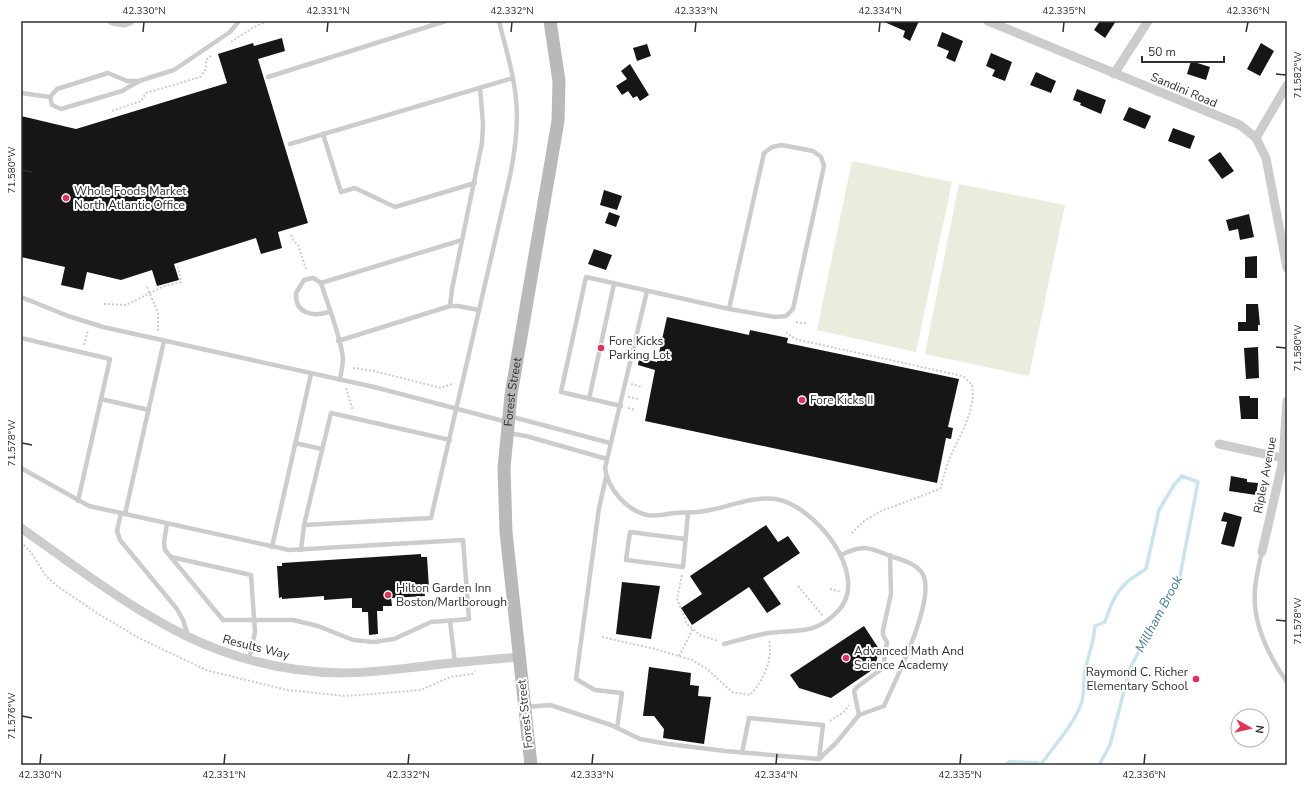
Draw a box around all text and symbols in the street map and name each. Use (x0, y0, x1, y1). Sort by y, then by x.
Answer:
text: 42.330°N (122, 4, 166, 18)
text: 42.331°N (306, 4, 350, 18)
text: 42.332°N (490, 4, 534, 18)
text: 42.333°N (674, 4, 718, 18)
text: 42.334°N (858, 4, 902, 18)
text: 42.335°N (1042, 4, 1086, 18)
text: 42.336°N (1226, 4, 1270, 18)
scale bar (1142, 38, 1224, 64)
text: 50 m (1148, 44, 1176, 60)
text: 71.582°W (1291, 51, 1305, 99)
street label: Sandini Road (1148, 69, 1220, 111)
text: 71.580°W (5, 146, 19, 194)
place label: Whole Foods Market North Atlantic Office (74, 183, 187, 213)
marker: Whole Foods Market North Atlantic Office (61, 193, 71, 203)
text: 71.580°W (1291, 324, 1305, 372)
place label: Fore Kicks Parking Lot (609, 333, 671, 363)
marker: Fore Kicks Parking Lot (596, 343, 606, 353)
street label: Forest Street (500, 355, 525, 427)
place label: Fore Kicks II (810, 392, 873, 408)
marker: Fore Kicks II (797, 395, 807, 405)
text: 71.578°W (5, 419, 19, 467)
street label: Ripley Avenue (1250, 435, 1280, 515)
water label: Millham Brook (1131, 572, 1187, 656)
place label: Hilton Garden Inn Boston/Marlborough (396, 580, 507, 610)
marker: Hilton Garden Inn Boston/Marlborough (383, 590, 393, 600)
text: 71.578°W (1291, 597, 1305, 645)
street label: Results Way (221, 631, 292, 663)
place label: Advanced Math And Science Academy (854, 643, 964, 673)
marker: Advanced Math And Science Academy (841, 653, 851, 663)
place label: Raymond C. Richer Elementary School (1086, 664, 1189, 694)
marker: Raymond C. Richer Elementary School (1191, 674, 1201, 684)
street label: Forest Street (513, 678, 537, 749)
text: 71.576°W (5, 692, 19, 740)
north arrow (1230, 708, 1270, 748)
text: N (1251, 724, 1267, 734)
text: 42.330°N (18, 768, 62, 782)
text: 42.331°N (202, 768, 246, 782)
text: 42.332°N (386, 768, 430, 782)
text: 42.333°N (570, 768, 614, 782)
text: 42.334°N (754, 768, 798, 782)
text: 42.335°N (938, 768, 982, 782)
text: 42.336°N (1122, 768, 1166, 782)

